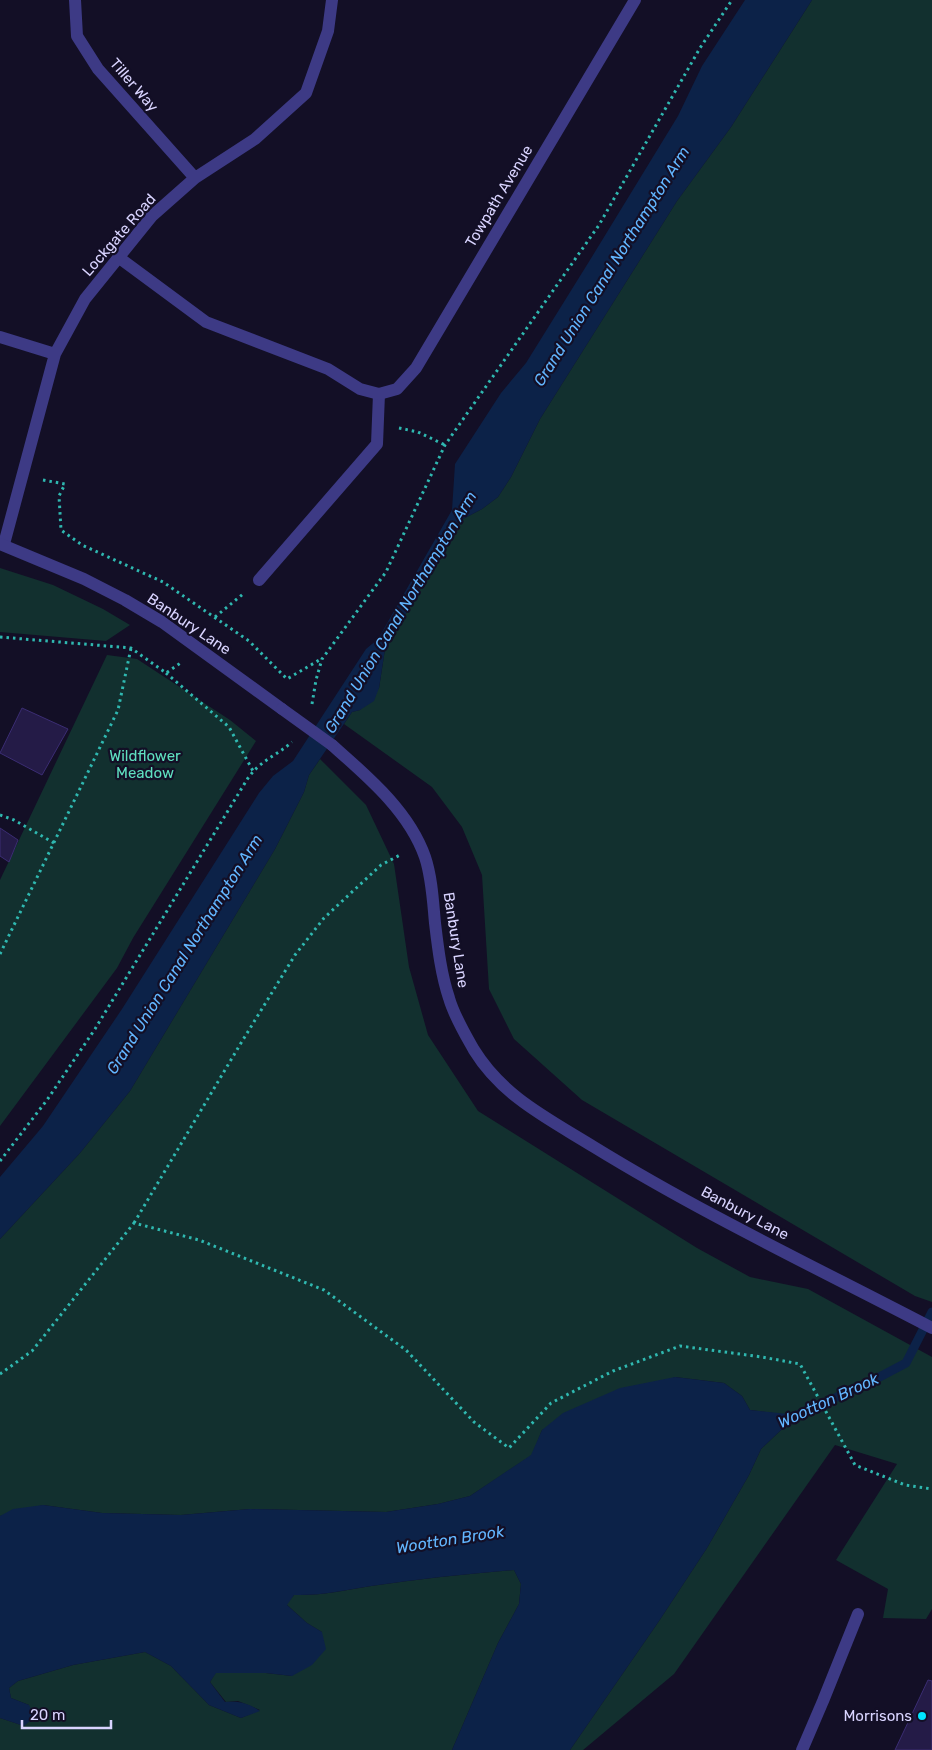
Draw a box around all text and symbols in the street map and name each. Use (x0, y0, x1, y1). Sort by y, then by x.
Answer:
street label: Tiller Way (106, 55, 162, 115)
street label: Towpath Avenue (462, 142, 536, 250)
water label: Grand Union Canal Northampton Arm (529, 143, 693, 390)
street label: Lockgate Road (78, 190, 160, 280)
water label: Grand Union Canal Northampton Arm (320, 488, 480, 737)
street label: Banbury Lane (144, 589, 234, 659)
park label: Wildflower Meadow (109, 747, 181, 782)
water label: Grand Union Canal Northampton Arm (102, 831, 266, 1078)
street label: Banbury Lane (440, 891, 472, 989)
street label: Banbury Lane (698, 1182, 792, 1244)
water label: Wootton Brook (775, 1368, 882, 1432)
water label: Wootton Brook (395, 1521, 506, 1557)
scale bar (22, 1698, 111, 1730)
text: 20 m (30, 1706, 65, 1724)
place label: Morrisons (843, 1707, 912, 1725)
marker: Morrisons (916, 1710, 928, 1722)

